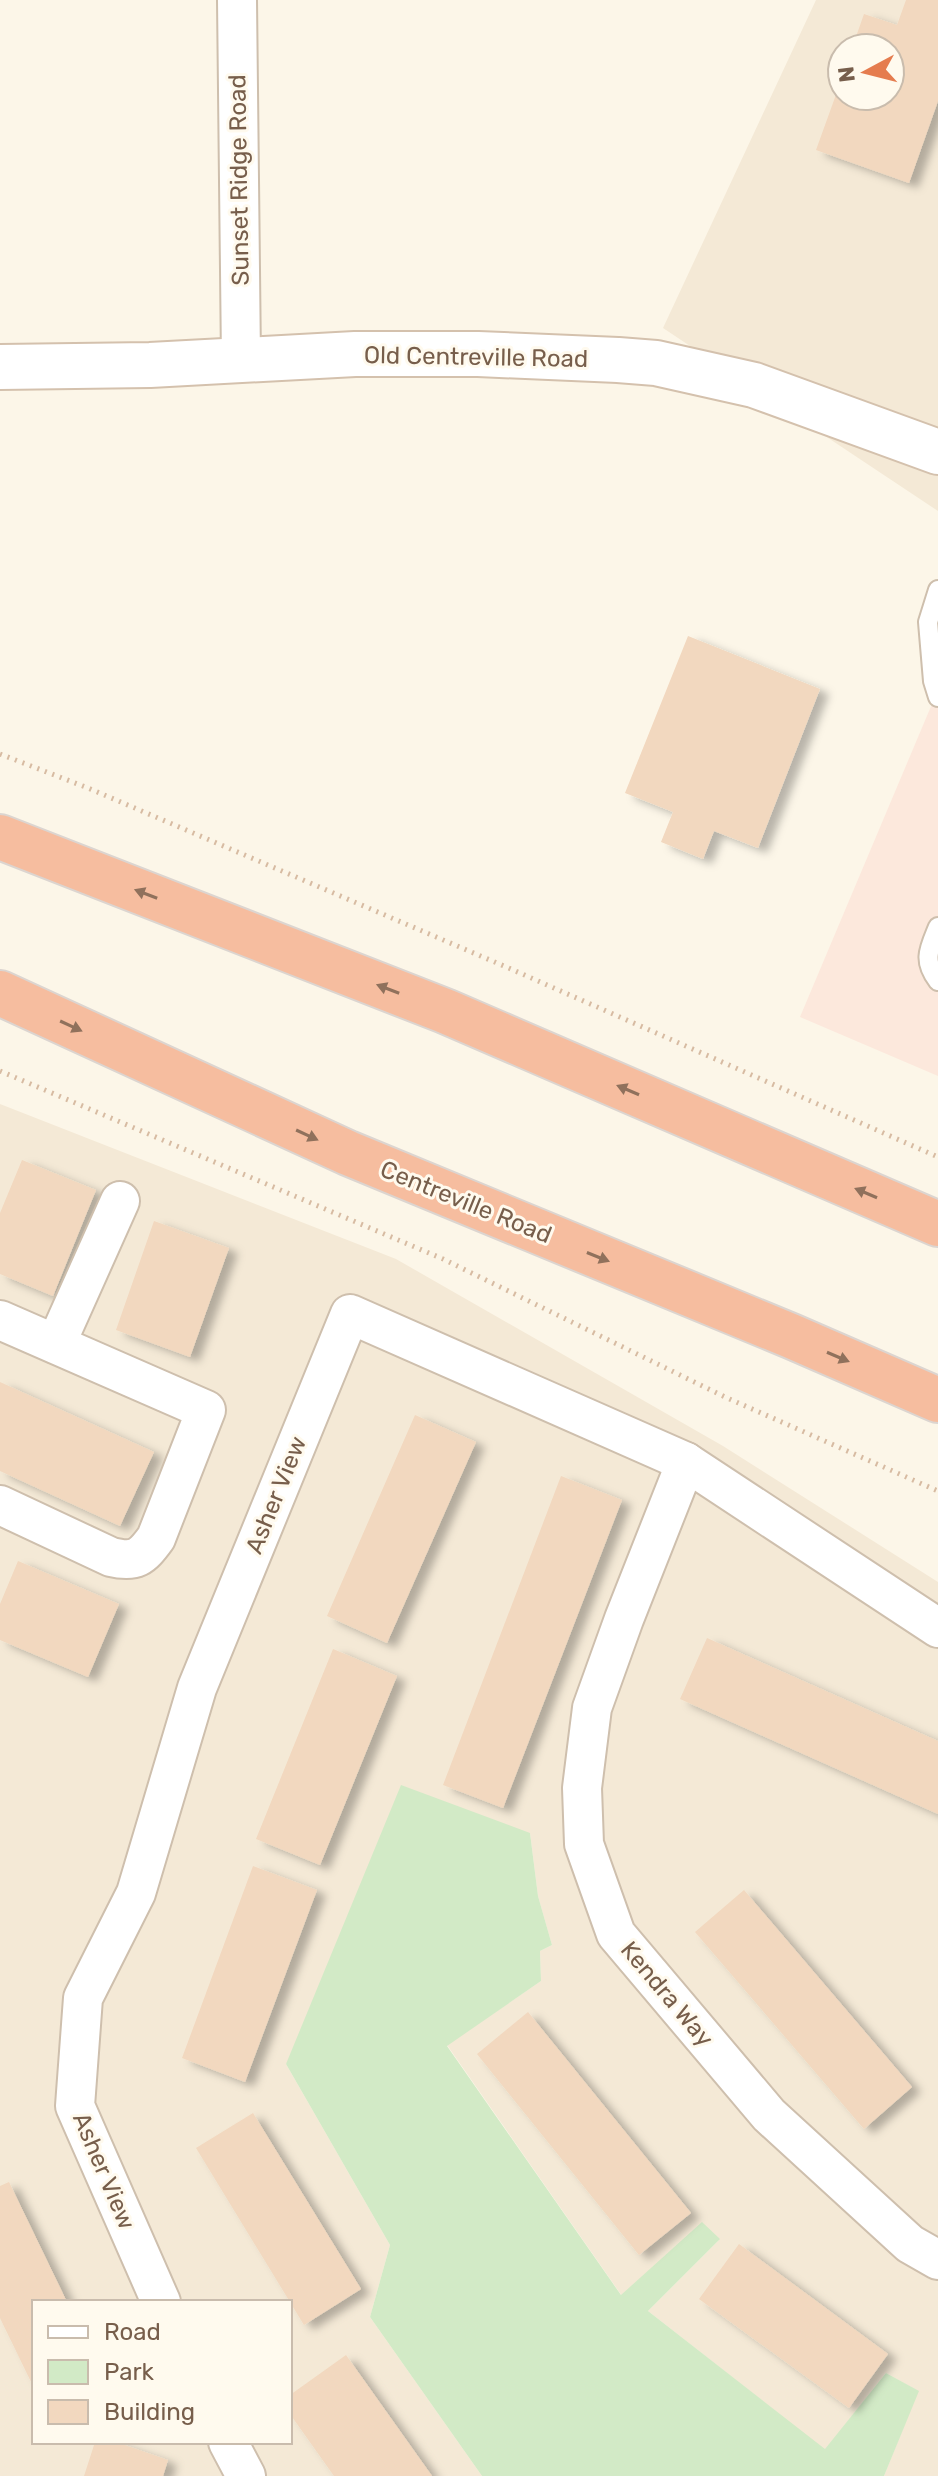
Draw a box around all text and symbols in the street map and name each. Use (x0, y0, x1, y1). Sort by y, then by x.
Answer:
north arrow (826, 32, 906, 112)
text: N (832, 65, 861, 84)
street label: Sunset Ridge Road (223, 74, 255, 286)
street label: Old Centreville Road (364, 341, 588, 373)
one-way arrow (134, 888, 158, 901)
one-way arrow (376, 982, 400, 995)
one-way arrow (59, 1019, 83, 1033)
one-way arrow (616, 1084, 640, 1097)
one-way arrow (295, 1128, 319, 1141)
street label: Centreville Road (376, 1155, 556, 1249)
one-way arrow (855, 1187, 878, 1200)
one-way arrow (586, 1250, 610, 1263)
one-way arrow (827, 1350, 850, 1363)
street label: Asher View (240, 1432, 312, 1558)
street label: Kendra Way (615, 1936, 719, 2052)
street label: Asher View (67, 2108, 141, 2234)
legend (32, 2300, 292, 2444)
text: Road (104, 2318, 161, 2346)
text: Park (104, 2358, 155, 2386)
text: Building (104, 2398, 195, 2426)

